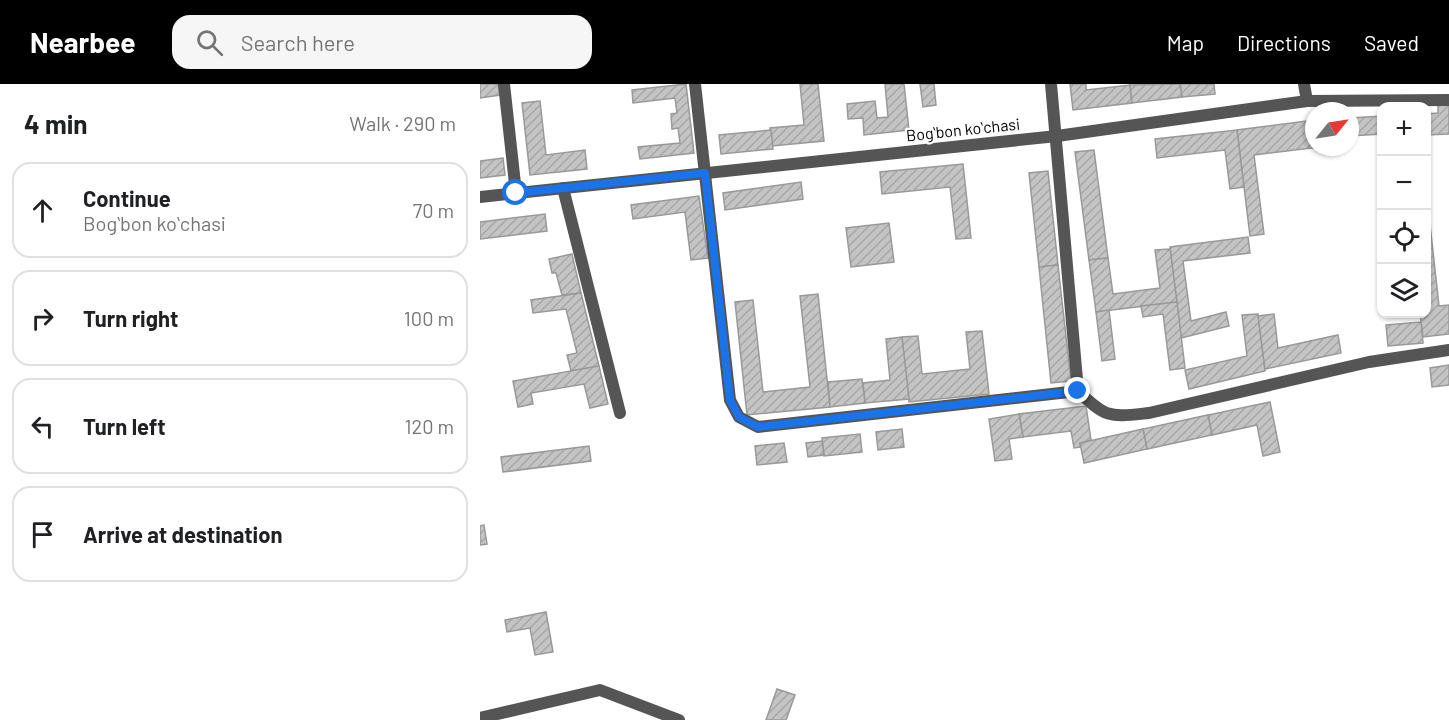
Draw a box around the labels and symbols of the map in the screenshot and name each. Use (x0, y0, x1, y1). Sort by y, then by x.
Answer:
north arrow (1305, 102, 1359, 156)
street label: Bogʻbon koʻchasi (905, 114, 1021, 144)
route start (502, 179, 528, 205)
route end (1064, 377, 1090, 403)

